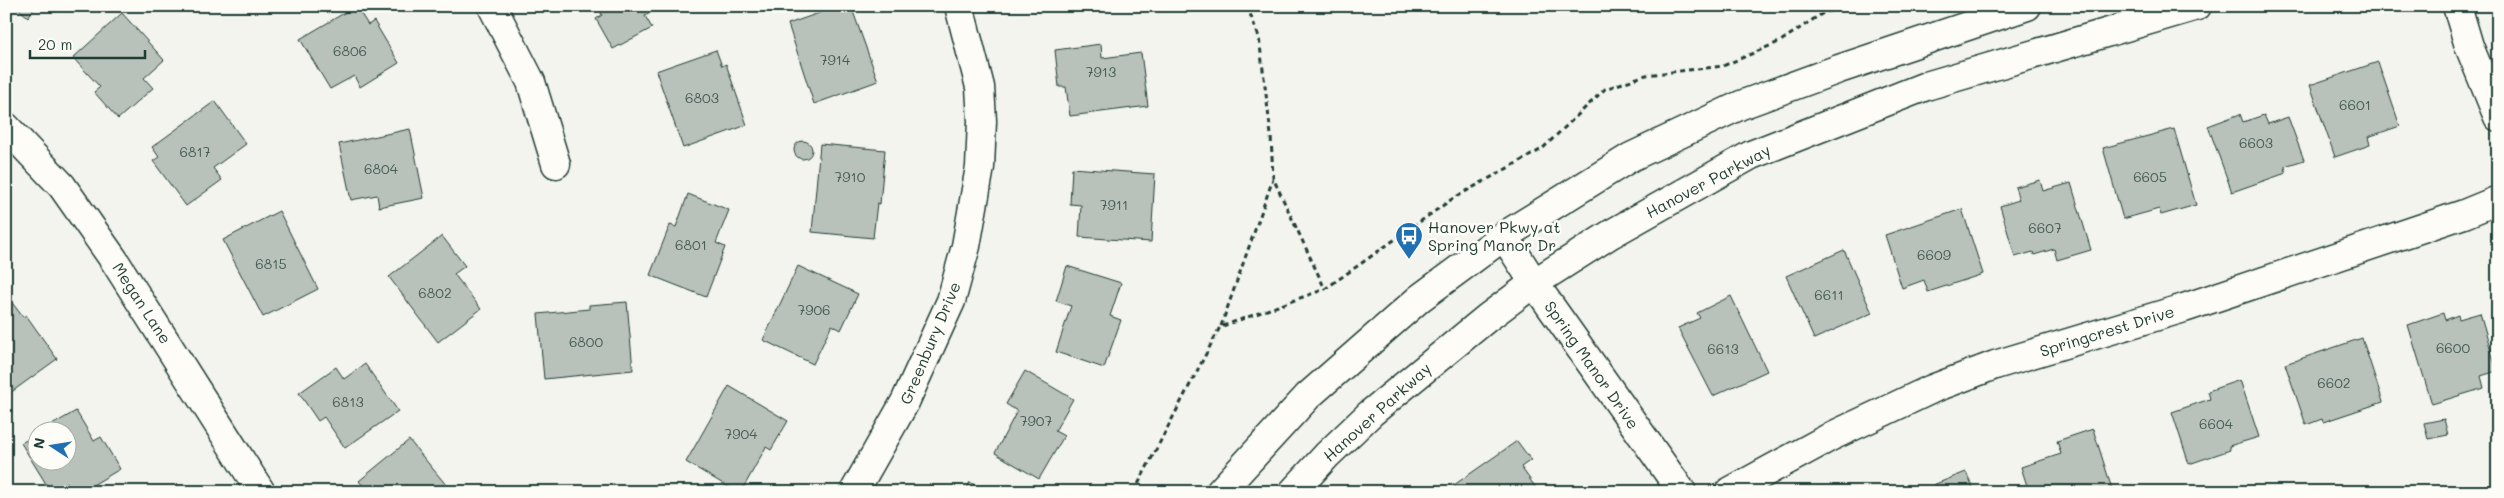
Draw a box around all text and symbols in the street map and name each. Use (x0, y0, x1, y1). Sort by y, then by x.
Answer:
scale bar (30, 28, 145, 60)
text: 20 m (38, 34, 72, 54)
house number: 6806 (333, 41, 367, 60)
house number: 7914 (820, 50, 851, 69)
house number: 7913 (1086, 62, 1116, 81)
house number: 6803 (685, 88, 719, 107)
house number: 6601 (2339, 95, 2371, 114)
house number: 6603 (2239, 133, 2273, 152)
street label: Hanover Parkway (1642, 139, 1774, 222)
house number: 6817 (180, 142, 211, 161)
house number: 6804 (364, 159, 399, 178)
house number: 7910 (835, 167, 866, 186)
house number: 6605 (2133, 167, 2167, 186)
house number: 7911 (1100, 195, 1128, 214)
place label: Hanover Pkwy at Spring Manor Dr (1428, 216, 1560, 255)
house number: 6607 (2028, 218, 2062, 237)
bus stop icon: Hanover Pkwy at Spring Manor Dr (1394, 221, 1424, 260)
house number: 6801 (675, 235, 707, 254)
house number: 6609 (1917, 245, 1951, 264)
house number: 6815 (255, 254, 287, 273)
street label: Megan Lane (108, 258, 177, 347)
street label: Greenbury Drive (894, 278, 965, 407)
house number: 6802 (418, 283, 452, 302)
house number: 6611 (1814, 285, 1844, 304)
street label: Spring Manor Drive (1540, 297, 1644, 433)
house number: 7906 (797, 300, 831, 319)
street label: Springcrest Drive (2037, 300, 2177, 361)
house number: 6800 (569, 332, 603, 351)
house number: 6600 (2436, 338, 2470, 357)
house number: 6613 (1707, 339, 1739, 358)
street label: Hanover Parkway (1318, 358, 1435, 466)
house number: 6602 (2317, 373, 2351, 392)
house number: 6813 (332, 392, 364, 411)
house number: 7907 (1020, 411, 1052, 430)
house number: 6604 (2199, 414, 2234, 433)
north arrow (28, 420, 78, 470)
house number: 7904 (725, 424, 758, 443)
text: N (28, 436, 49, 450)

